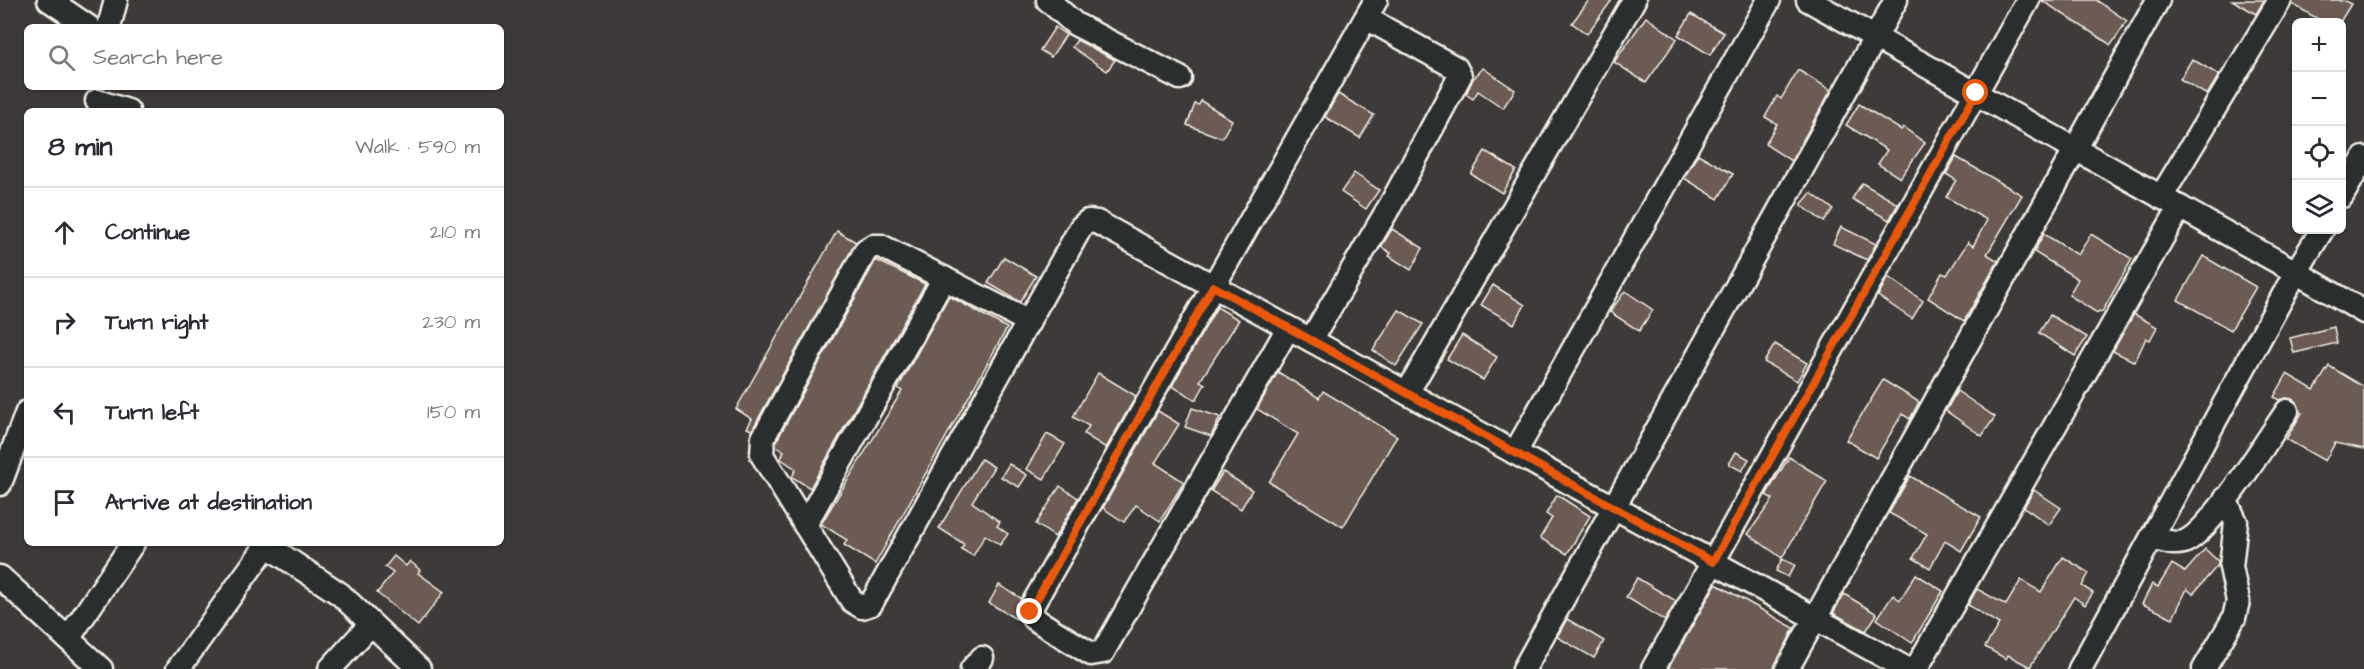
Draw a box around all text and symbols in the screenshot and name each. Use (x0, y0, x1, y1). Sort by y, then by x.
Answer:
map controls (2292, 18, 2346, 234)
button: + (2292, 18, 2346, 72)
search box (24, 24, 504, 90)
icon: search (45, 41, 78, 74)
text: Search here (93, 42, 223, 73)
button: − (2292, 72, 2346, 126)
route start (1962, 79, 1988, 105)
button: locate (2292, 126, 2346, 180)
text: 8 min (48, 129, 112, 165)
text: Walk · 590 m (355, 133, 480, 161)
button: layers (2292, 180, 2346, 234)
icon: ahead (48, 216, 81, 249)
text: Continue (105, 217, 190, 248)
text: 210 m (430, 218, 480, 246)
icon: right (48, 306, 81, 339)
text: Turn right (105, 307, 208, 338)
text: 230 m (422, 308, 480, 336)
icon: left (48, 396, 81, 429)
text: Turn left (105, 397, 199, 428)
text: 150 m (427, 398, 480, 426)
icon: arrive (48, 486, 81, 519)
text: Arrive at destination (105, 487, 312, 518)
route end (1016, 598, 1042, 624)

